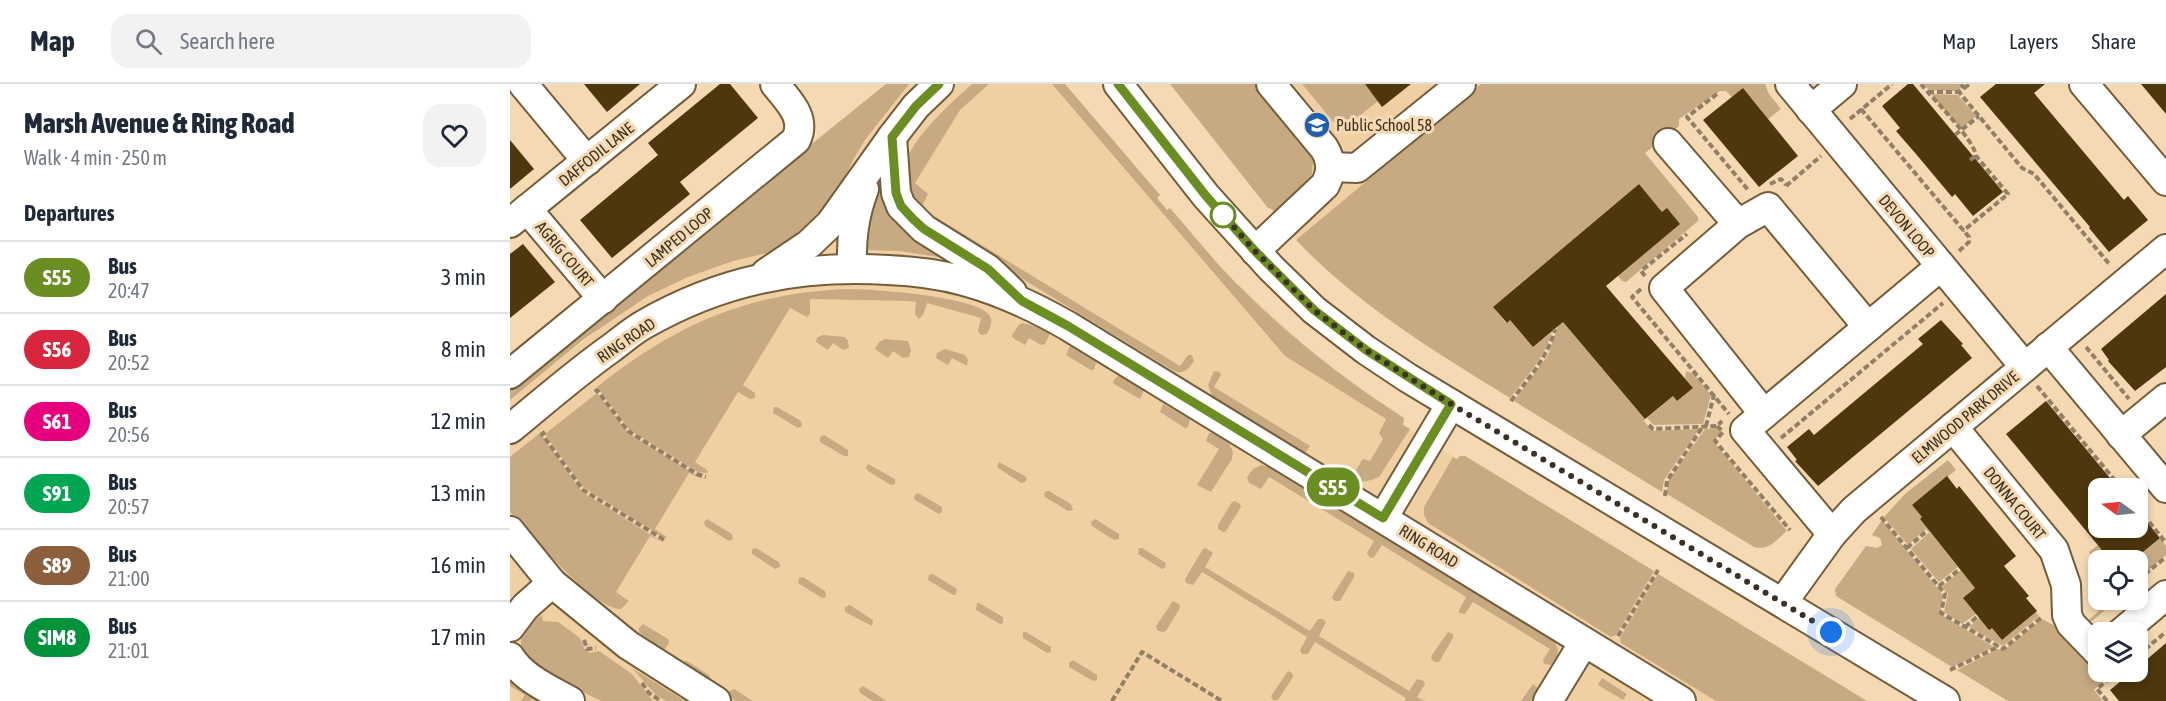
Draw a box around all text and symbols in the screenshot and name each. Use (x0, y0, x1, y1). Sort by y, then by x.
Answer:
search box (111, 14, 531, 68)
text: Map (30, 25, 75, 57)
icon: search (132, 25, 165, 58)
text: Search here (180, 28, 275, 54)
text: Map (1942, 29, 1976, 53)
text: Layers (2009, 29, 2059, 53)
text: Share (2092, 29, 2136, 53)
button: heart (423, 104, 486, 167)
text: Marsh Avenue & Ring Road (24, 107, 294, 139)
school or university icon: Public School 58 (1302, 110, 1332, 140)
place label: Public School 58 (1336, 116, 1432, 134)
street label: DAFFODIL LANE (555, 118, 637, 190)
text: Walk · 4 min · 250 m (24, 146, 167, 169)
street label: DEVON LOOP (1875, 191, 1939, 261)
text: Departures (24, 200, 114, 226)
unlabelled marker (1210, 202, 1236, 228)
street label: LAMPED LOOP (641, 203, 717, 271)
street label: AGRIG COURT (532, 218, 598, 290)
text: Bus (108, 253, 137, 279)
text: 3 min (441, 264, 486, 290)
text: S55 (43, 265, 71, 289)
text: 20:47 (108, 279, 150, 302)
street label: RING ROAD (594, 314, 658, 366)
text: Bus (108, 325, 137, 351)
text: 8 min (441, 336, 486, 362)
text: S56 (43, 337, 71, 361)
text: 20:52 (108, 351, 150, 374)
street label: ELMWOOD PARK DRIVE (1908, 367, 2022, 467)
text: Bus (108, 397, 137, 423)
text: 12 min (431, 408, 486, 434)
text: S61 (43, 409, 71, 433)
text: 20:56 (108, 423, 150, 446)
street label: DONNA COURT (1980, 463, 2050, 543)
line badge: S55 (1298, 468, 1368, 506)
text: Bus (108, 469, 137, 495)
text: S55 (1319, 475, 1347, 499)
north arrow (2088, 478, 2148, 538)
map controls (2088, 478, 2148, 682)
text: 13 min (431, 480, 486, 506)
text: S91 (43, 481, 71, 505)
text: 20:57 (108, 495, 150, 518)
street label: RING ROAD (1396, 521, 1462, 571)
text: Bus (108, 541, 137, 567)
button: locate (2088, 550, 2148, 610)
text: 16 min (431, 552, 486, 578)
text: S89 (43, 553, 71, 577)
text: 21:00 (108, 567, 150, 590)
text: Bus (108, 613, 137, 639)
your location (1816, 617, 1846, 647)
button: layers (2088, 622, 2148, 682)
text: 17 min (431, 624, 486, 650)
text: SIM8 (38, 625, 76, 649)
text: 21:01 (108, 639, 150, 662)

